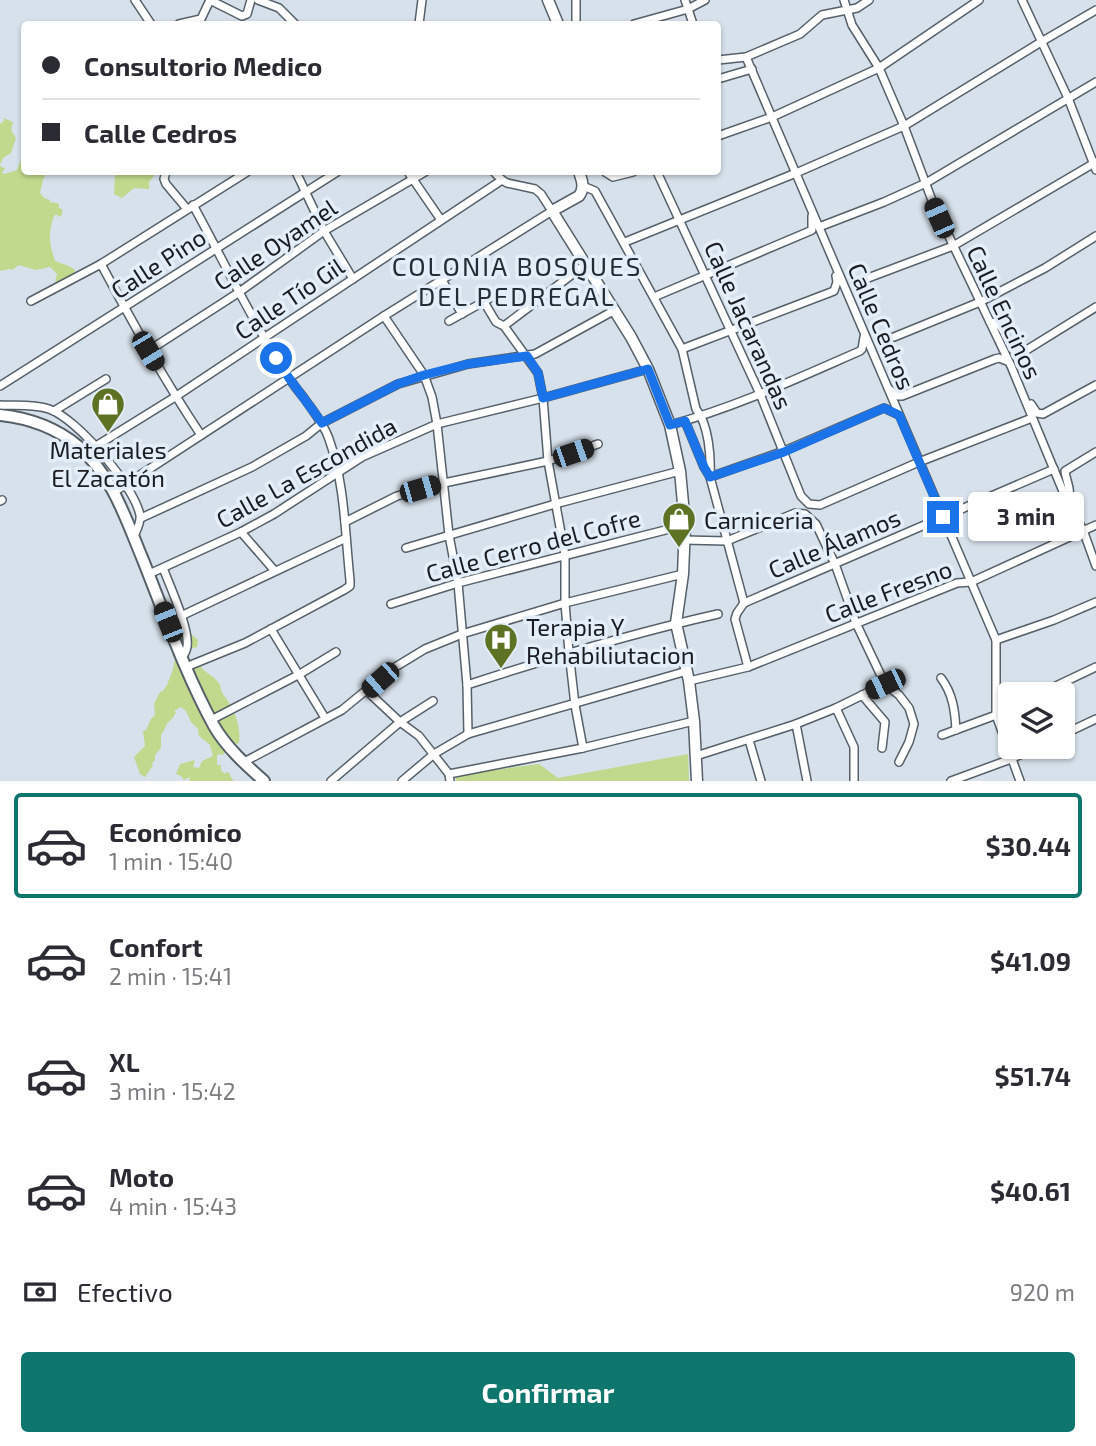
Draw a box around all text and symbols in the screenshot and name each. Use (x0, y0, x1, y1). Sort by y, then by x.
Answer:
text: Consultorio Medico (84, 50, 322, 81)
text: Calle Cedros (84, 117, 237, 148)
street label: Calle Oyamel (208, 192, 342, 296)
car (921, 195, 958, 241)
street label: Calle Pino (105, 222, 211, 304)
street label: Calle Jacarandas (699, 236, 799, 414)
street label: Calle Encinos (961, 241, 1049, 383)
district label: COLONIA BOSQUES DEL PEDREGAL (392, 250, 642, 311)
street label: Calle Tío Gil (229, 251, 349, 345)
street label: Calle Cedros (842, 258, 922, 394)
car (129, 328, 168, 374)
route start (260, 342, 292, 374)
shop icon: Materiales El Zacatón (89, 385, 127, 434)
street label: Calle La Escondida (211, 410, 401, 534)
place label: Materiales El Zacatón (49, 435, 167, 492)
car (550, 436, 597, 470)
car (397, 473, 444, 505)
callout: 3 min (968, 492, 1083, 542)
shop icon: Carniceria (660, 500, 698, 549)
route end (927, 501, 959, 533)
street label: Calle Cerro del Cofre (423, 502, 643, 588)
street label: Calle Álamos (764, 502, 904, 584)
text: 3 min (997, 502, 1055, 530)
place label: Carniceria (704, 505, 814, 534)
street label: Calle Fresno (820, 553, 956, 629)
car (151, 599, 186, 645)
place label: Terapia Y Rehabiliutacion (526, 612, 695, 669)
hospital icon: Terapia Y Rehabiliutacion (482, 621, 520, 670)
car (358, 658, 403, 702)
car (862, 666, 909, 702)
map controls (998, 682, 1075, 759)
button: layers (998, 682, 1075, 759)
icon: car (25, 814, 88, 877)
text: Económico (109, 816, 242, 847)
text: $30.44 (985, 830, 1071, 861)
text: 1 min · 15:40 (109, 847, 233, 875)
icon: car (25, 929, 88, 992)
text: Confort (109, 931, 203, 962)
text: $41.09 (990, 945, 1071, 976)
text: 2 min · 15:41 (109, 962, 232, 990)
icon: car (25, 1044, 88, 1107)
text: XL (109, 1046, 140, 1077)
text: $51.74 (995, 1060, 1071, 1091)
text: 3 min · 15:42 (109, 1077, 236, 1105)
icon: car (25, 1159, 88, 1222)
text: Moto (109, 1161, 174, 1192)
text: $40.61 (990, 1175, 1071, 1206)
text: 4 min · 15:43 (109, 1192, 237, 1220)
icon: cash (21, 1273, 59, 1311)
text: Efectivo (77, 1276, 173, 1307)
text: 920 m (1010, 1278, 1075, 1306)
button: Confirmar (21, 1352, 1075, 1432)

